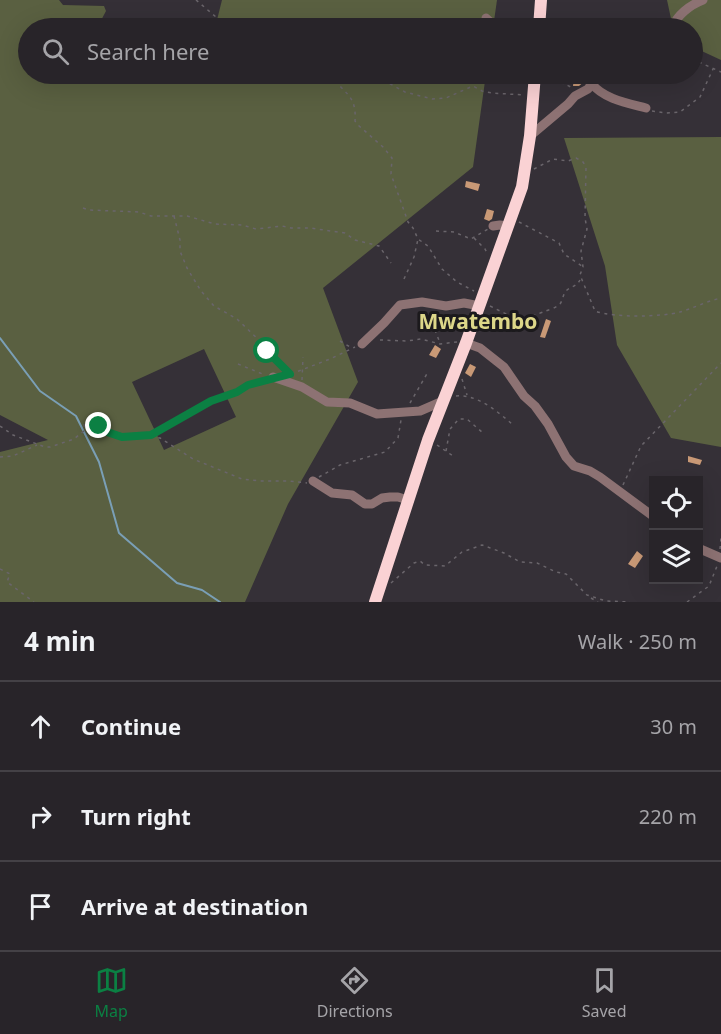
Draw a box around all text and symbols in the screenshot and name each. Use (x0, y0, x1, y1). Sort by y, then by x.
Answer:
search box (18, 18, 703, 84)
icon: search (39, 35, 72, 68)
text: Search here (87, 36, 209, 66)
district label: Mwatembo (419, 307, 537, 335)
route start (253, 337, 279, 363)
route end (85, 412, 111, 438)
map controls (649, 476, 703, 584)
button: locate (649, 476, 703, 530)
button: layers (649, 530, 703, 584)
text: 4 min (24, 623, 96, 659)
text: Walk · 250 m (578, 628, 697, 655)
icon: ahead (24, 710, 57, 743)
text: Continue (81, 711, 181, 741)
text: 30 m (650, 713, 697, 740)
icon: right (24, 800, 57, 833)
text: Turn right (81, 801, 191, 831)
text: 220 m (639, 803, 697, 830)
icon: arrive (24, 890, 57, 923)
text: Arrive at destination (81, 891, 308, 921)
tab: Map (94, 964, 128, 1022)
tab: Directions (317, 964, 393, 1022)
tab: Saved (582, 964, 626, 1022)

